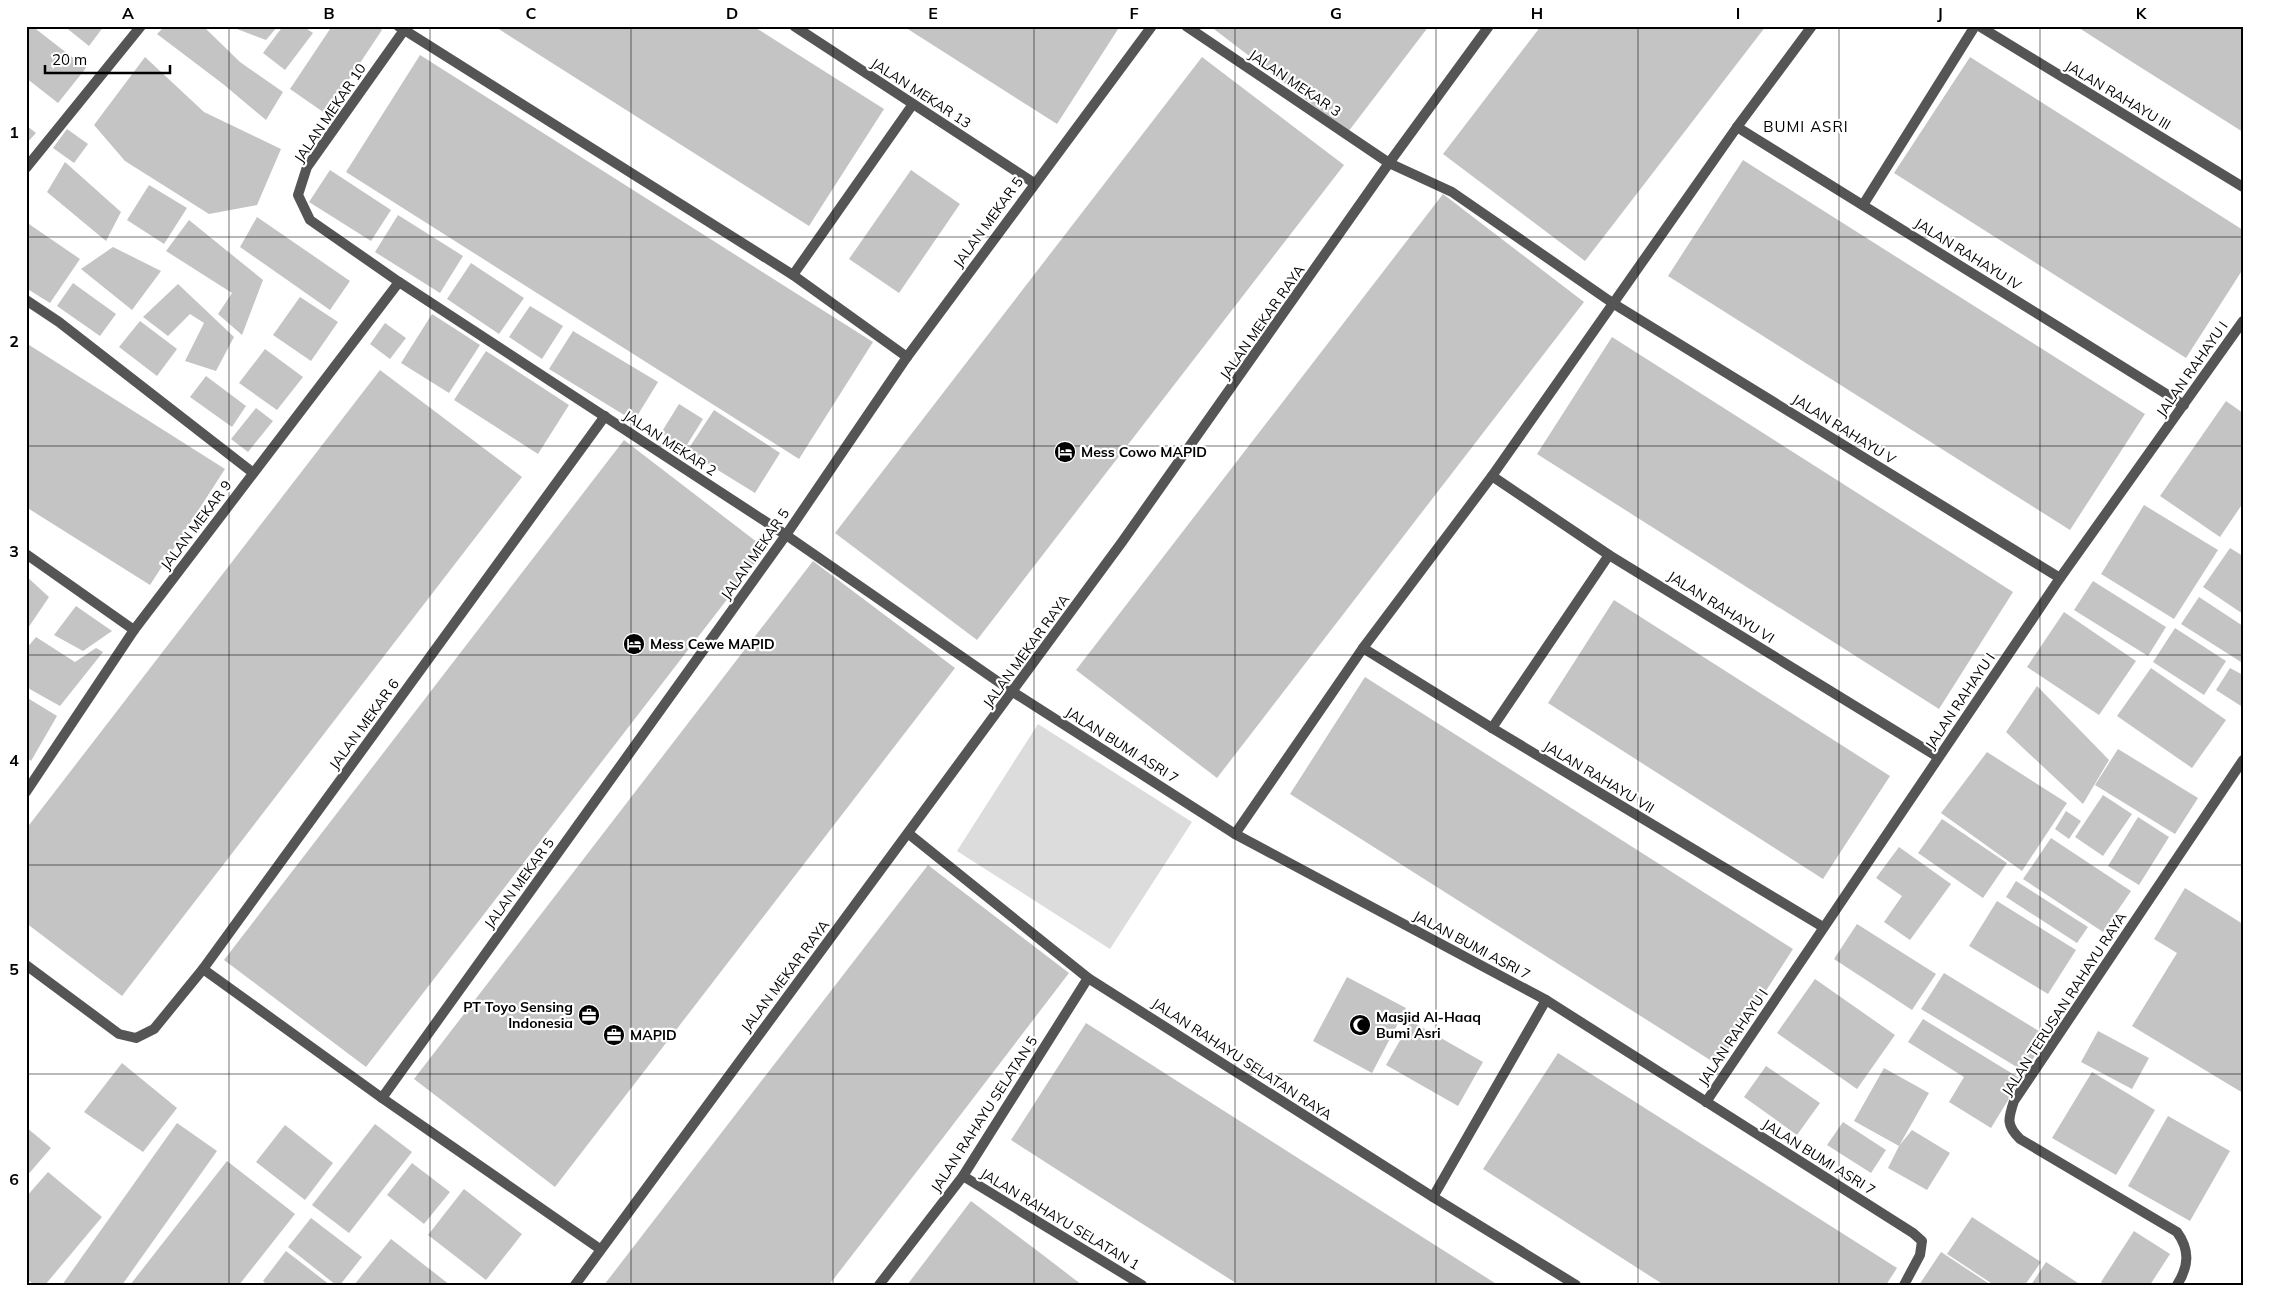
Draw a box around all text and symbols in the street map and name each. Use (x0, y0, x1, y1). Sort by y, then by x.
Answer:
text: A (122, 3, 134, 23)
text: B (323, 3, 335, 23)
text: C (526, 3, 537, 23)
text: D (726, 3, 738, 23)
text: E (928, 3, 938, 23)
text: F (1129, 3, 1139, 23)
text: G (1330, 3, 1342, 23)
text: H (1531, 3, 1543, 23)
text: I (1736, 3, 1740, 23)
text: J (1937, 3, 1943, 23)
text: K (2136, 3, 2148, 23)
scale bar (45, 42, 170, 74)
street label: JALAN MEKAR 3 (1245, 46, 1345, 120)
text: 20 m (52, 50, 87, 69)
street label: JALAN MEKAR 13 (868, 54, 974, 132)
street label: JALAN RAHAYU III (2062, 56, 2174, 134)
street label: JALAN MEKAR 10 (290, 60, 370, 166)
district label: BUMI ASRI (1763, 117, 1849, 136)
text: 1 (9, 122, 19, 142)
street label: JALAN MEKAR 5 (949, 173, 1027, 271)
street label: JALAN RAHAYU IV (1911, 214, 2025, 294)
street label: JALAN MEKAR RAYA (1216, 261, 1309, 383)
street label: JALAN RAHAYU I (2152, 318, 2232, 420)
text: 2 (9, 331, 19, 351)
street label: JALAN RAHAYU V (1789, 390, 1899, 468)
street label: JALAN MEKAR 2 (620, 406, 720, 480)
hotel icon: Mess Cowo MAPID (1053, 440, 1077, 464)
place label: Mess Cowo MAPID (1081, 443, 1207, 461)
street label: JALAN MEKAR 9 (156, 477, 236, 573)
street label: JALAN MEKAR 5 (717, 505, 793, 603)
text: 3 (9, 541, 19, 561)
street label: JALAN RAHAYU VI (1664, 567, 1778, 647)
street label: JALAN MEKAR RAYA (979, 590, 1074, 711)
hotel icon: Mess Cewe MAPID (622, 632, 646, 656)
place label: Mess Cewe MAPID (650, 635, 775, 653)
street label: JALAN RAHAYU I (1921, 649, 1999, 753)
street label: JALAN MEKAR 6 (325, 675, 403, 773)
street label: JALAN BUMI ASRI 7 (1062, 703, 1182, 787)
street label: JALAN RAHAYU VII (1540, 737, 1658, 817)
text: 4 (9, 750, 19, 770)
street label: JALAN MEKAR 5 (480, 834, 558, 932)
street label: JALAN BUMI ASRI 7 (1410, 907, 1534, 983)
street label: JALAN TERUSAN RAHAYU RAYA (1998, 908, 2131, 1099)
street label: JALAN MEKAR RAYA (737, 916, 833, 1036)
text: 5 (9, 959, 19, 979)
street label: JALAN RAHAYU I (1694, 985, 1772, 1089)
street label: JALAN RAHAYU SELATAN RAYA (1149, 994, 1336, 1124)
place label: PT Toyo Sensing Indonesia (463, 998, 573, 1032)
office icon: PT Toyo Sensing Indonesia (577, 1003, 601, 1027)
place label: Masjid Al-Haaq Bumi Asri (1376, 1008, 1481, 1042)
mosque icon: Masjid Al-Haaq Bumi Asri (1348, 1013, 1372, 1037)
office icon: MAPID (602, 1023, 626, 1047)
place label: MAPID (630, 1026, 677, 1044)
street label: JALAN RAHAYU SELATAN 5 (927, 1033, 1041, 1195)
street label: JALAN BUMI ASRI 7 (1759, 1115, 1879, 1199)
street label: JALAN RAHAYU SELATAN 1 (977, 1164, 1143, 1274)
text: 6 (9, 1169, 19, 1189)

